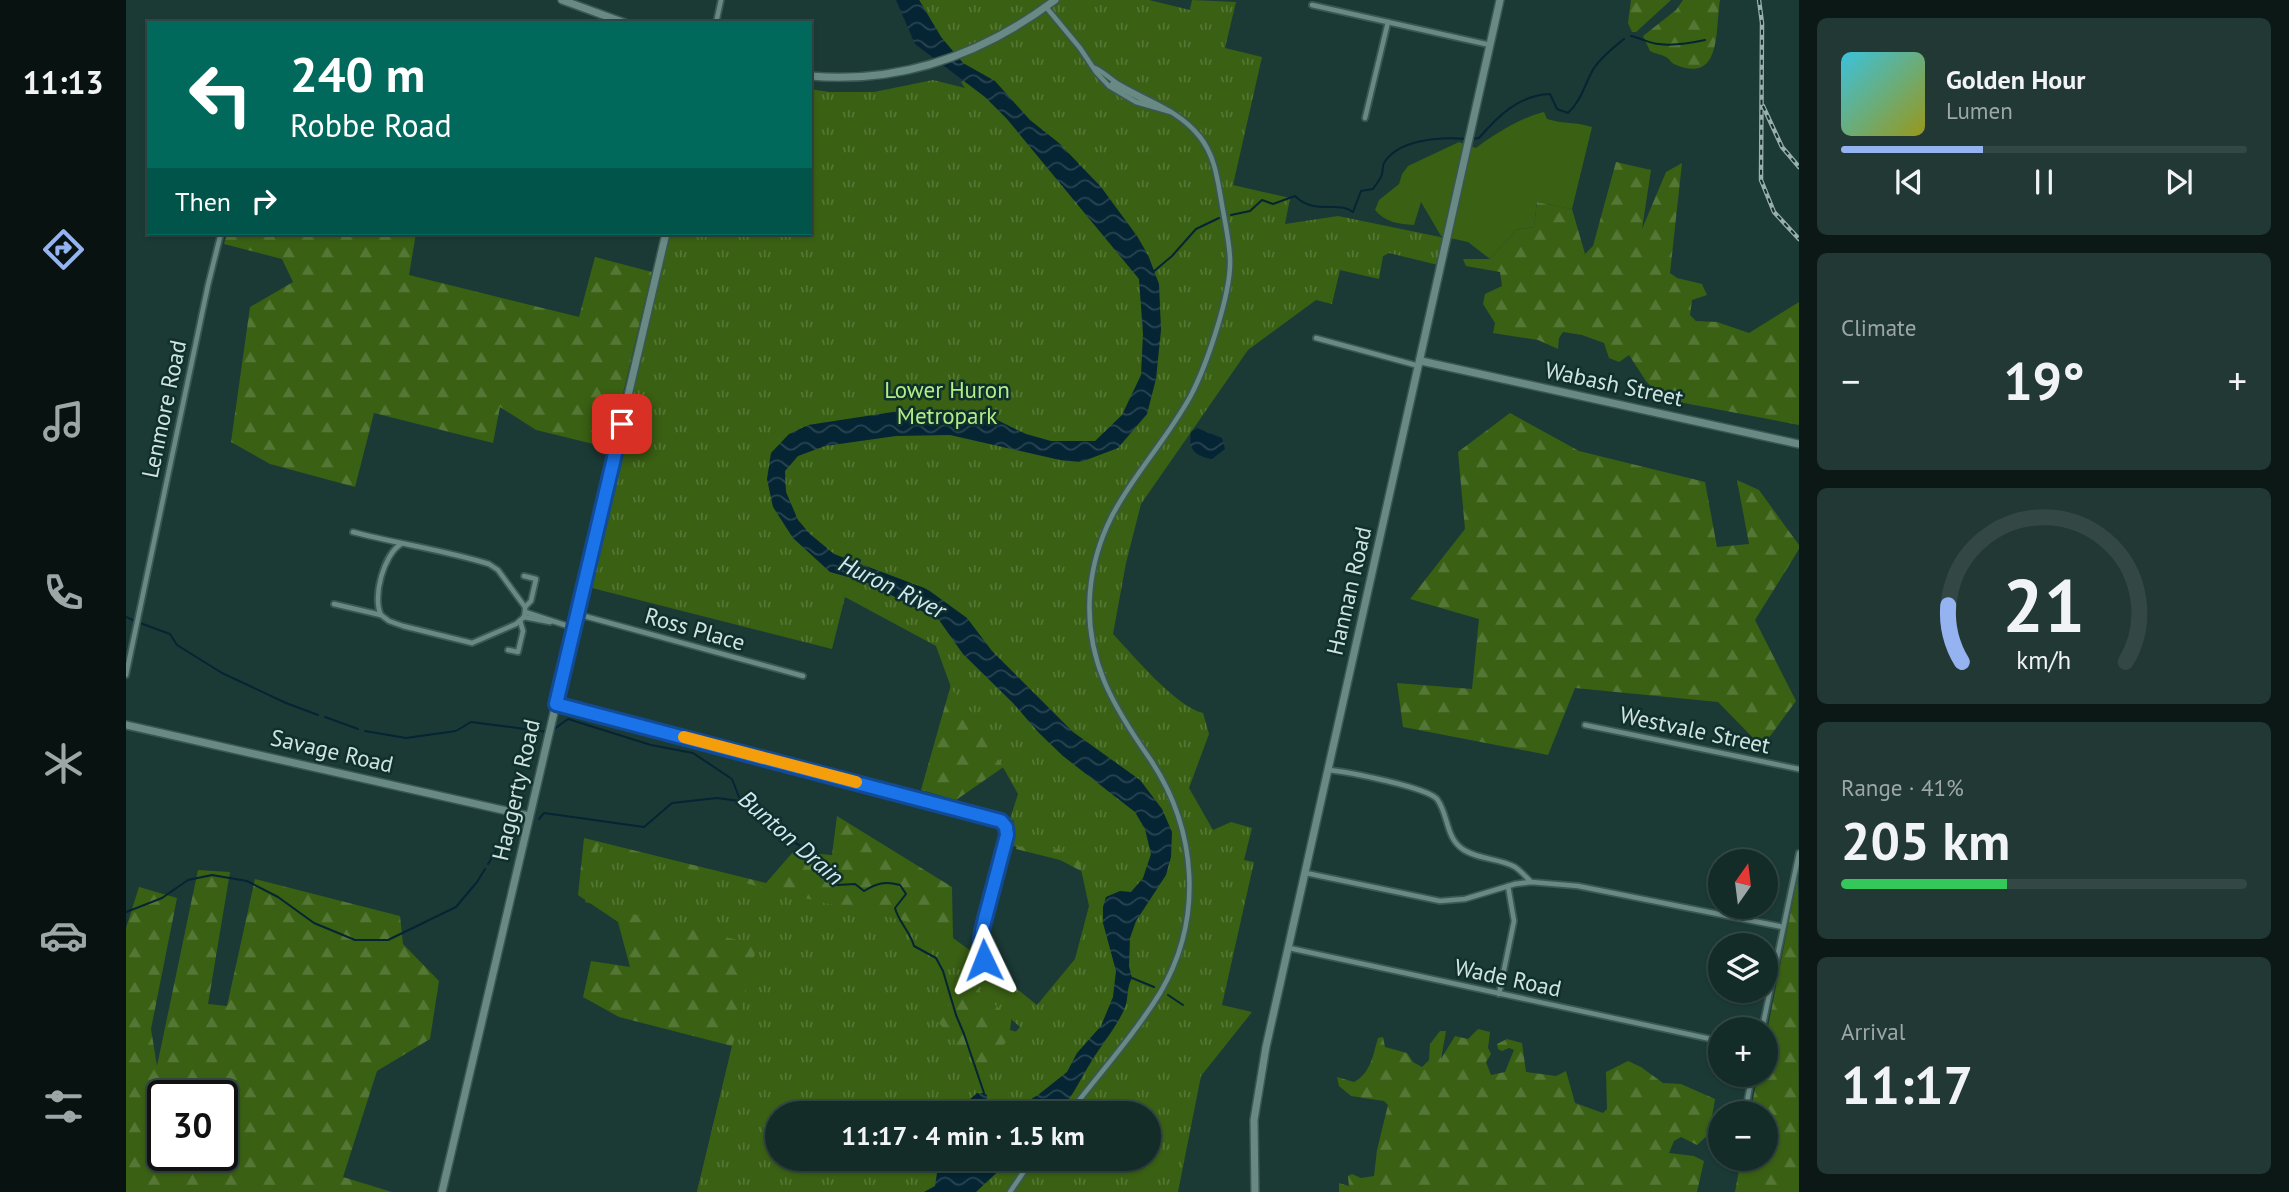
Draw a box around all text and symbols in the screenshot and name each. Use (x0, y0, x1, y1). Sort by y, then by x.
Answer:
text: 240 m (290, 42, 425, 106)
icon: left (175, 49, 266, 140)
text: 11:13 (22, 61, 104, 103)
text: Golden Hour (1946, 63, 2085, 96)
text: Lumen (1946, 96, 2013, 125)
text: Robbe Road (290, 104, 452, 146)
icon: previous (1890, 163, 1928, 201)
icon: pause (2025, 163, 2063, 201)
icon: next (2160, 163, 2198, 201)
icon: right (245, 182, 283, 220)
text: Then (175, 185, 231, 218)
icon: directions (39, 225, 88, 274)
text: Climate (1841, 313, 1916, 342)
street label: Lenmore Road (135, 337, 192, 480)
text: 19° (2003, 347, 2085, 414)
street label: Wabash Street (1542, 355, 1686, 412)
text: − (1841, 356, 1860, 405)
text: + (2228, 356, 2247, 405)
park label: Lower Huron Metropark (884, 375, 1010, 430)
pin (592, 394, 652, 454)
icon: music (39, 397, 88, 446)
icon: arrive (603, 405, 641, 443)
street label: Hannan Road (1320, 524, 1377, 658)
water label: Huron River (834, 547, 953, 627)
text: 21 (2003, 558, 2085, 652)
icon: phone (39, 568, 88, 617)
street label: Ross Place (642, 600, 749, 657)
text: km/h (2017, 644, 2071, 676)
street label: Westvale Street (1617, 699, 1773, 760)
street label: Haggerty Road (485, 716, 546, 863)
street label: Savage Road (268, 722, 396, 779)
icon: climate (39, 739, 88, 788)
text: Range · 41% (1841, 773, 1964, 802)
water label: Bunton Drain (732, 783, 850, 892)
text: 205 km (1841, 807, 2010, 874)
north arrow (1708, 849, 1778, 919)
map controls (1708, 849, 1778, 1171)
icon: car (39, 911, 88, 960)
position arrow (947, 923, 1021, 997)
button: layers (1708, 933, 1778, 1003)
street label: Wade Road (1452, 952, 1564, 1003)
button: + (1708, 1017, 1778, 1087)
text: Arrival (1841, 1017, 1905, 1046)
text: 11:17 (1841, 1051, 1973, 1118)
speed limit sign: 30 (147, 1080, 238, 1171)
icon: filters (39, 1082, 88, 1131)
button: − (1708, 1101, 1778, 1171)
text: 11:17 · 4 min · 1.5 km (841, 1119, 1085, 1152)

